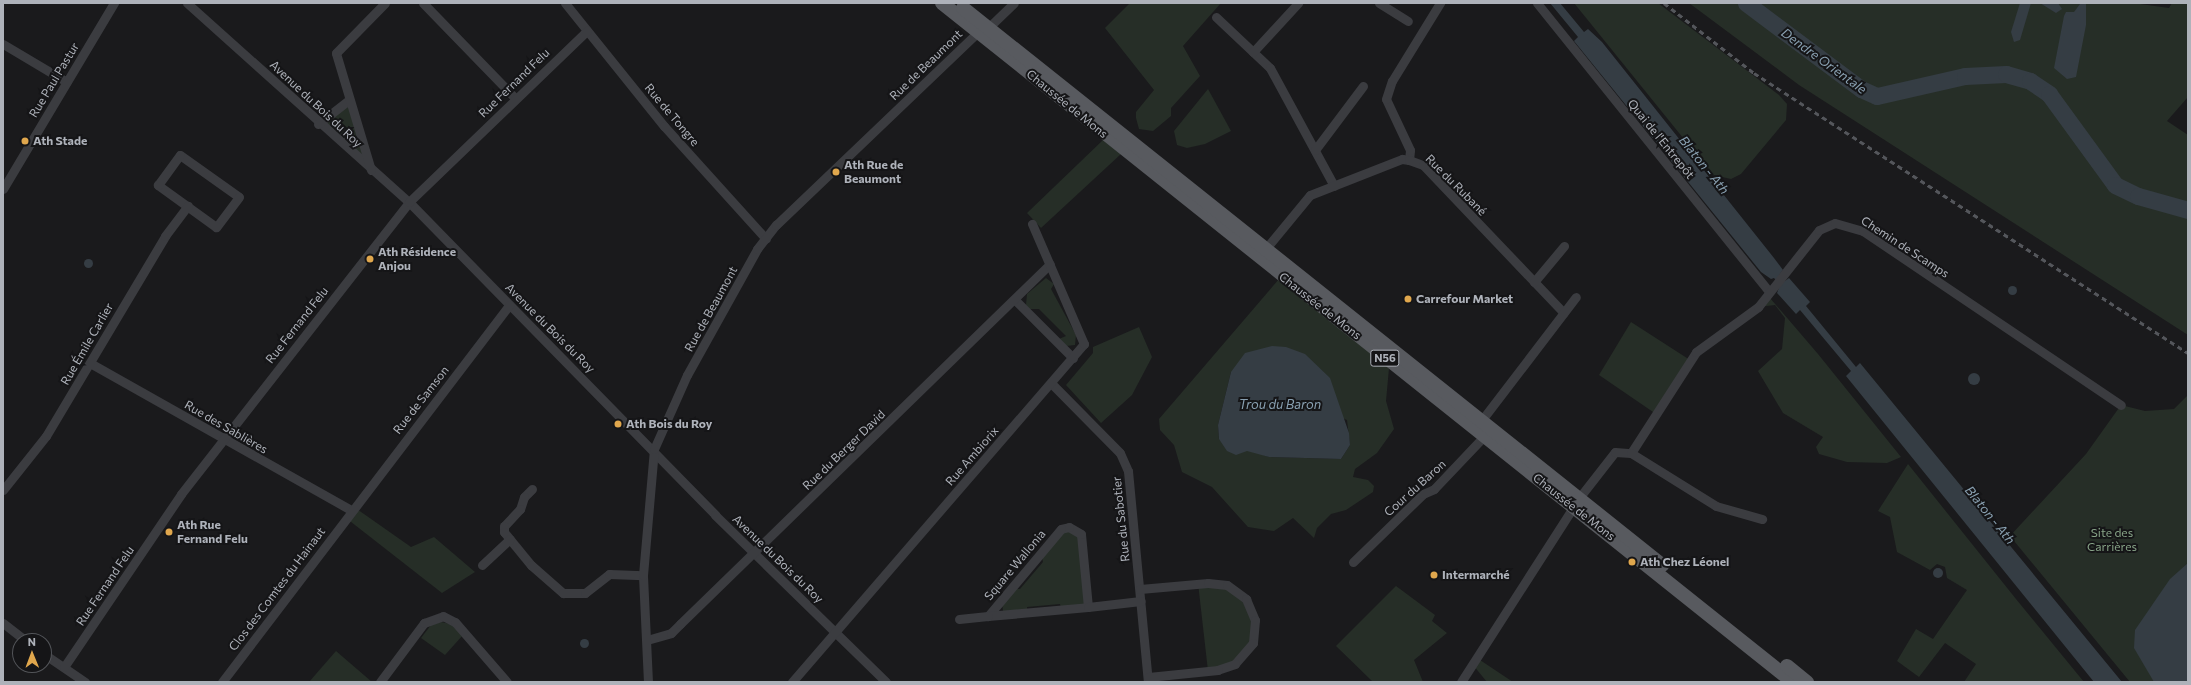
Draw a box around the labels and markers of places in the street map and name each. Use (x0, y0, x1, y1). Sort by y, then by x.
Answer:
place label: Ath Stade (33, 134, 87, 148)
marker: Ath Stade (20, 136, 30, 146)
place label: Ath Rue de Beaumont (844, 158, 903, 186)
marker: Ath Rue de Beaumont (831, 167, 841, 177)
place label: Ath Résidence Anjou (378, 245, 456, 273)
marker: Ath Résidence Anjou (365, 254, 375, 264)
place label: Carrefour Market (1416, 292, 1513, 306)
marker: Carrefour Market (1403, 294, 1413, 304)
place label: Ath Bois du Roy (626, 417, 712, 431)
marker: Ath Bois du Roy (613, 419, 623, 429)
place label: Ath Rue Fernand Felu (177, 518, 248, 546)
marker: Ath Rue Fernand Felu (164, 527, 174, 537)
place label: Ath Chez Léonel (1640, 555, 1729, 569)
marker: Ath Chez Léonel (1627, 557, 1637, 567)
place label: Intermarché (1442, 568, 1510, 582)
marker: Intermarché (1429, 570, 1439, 580)

